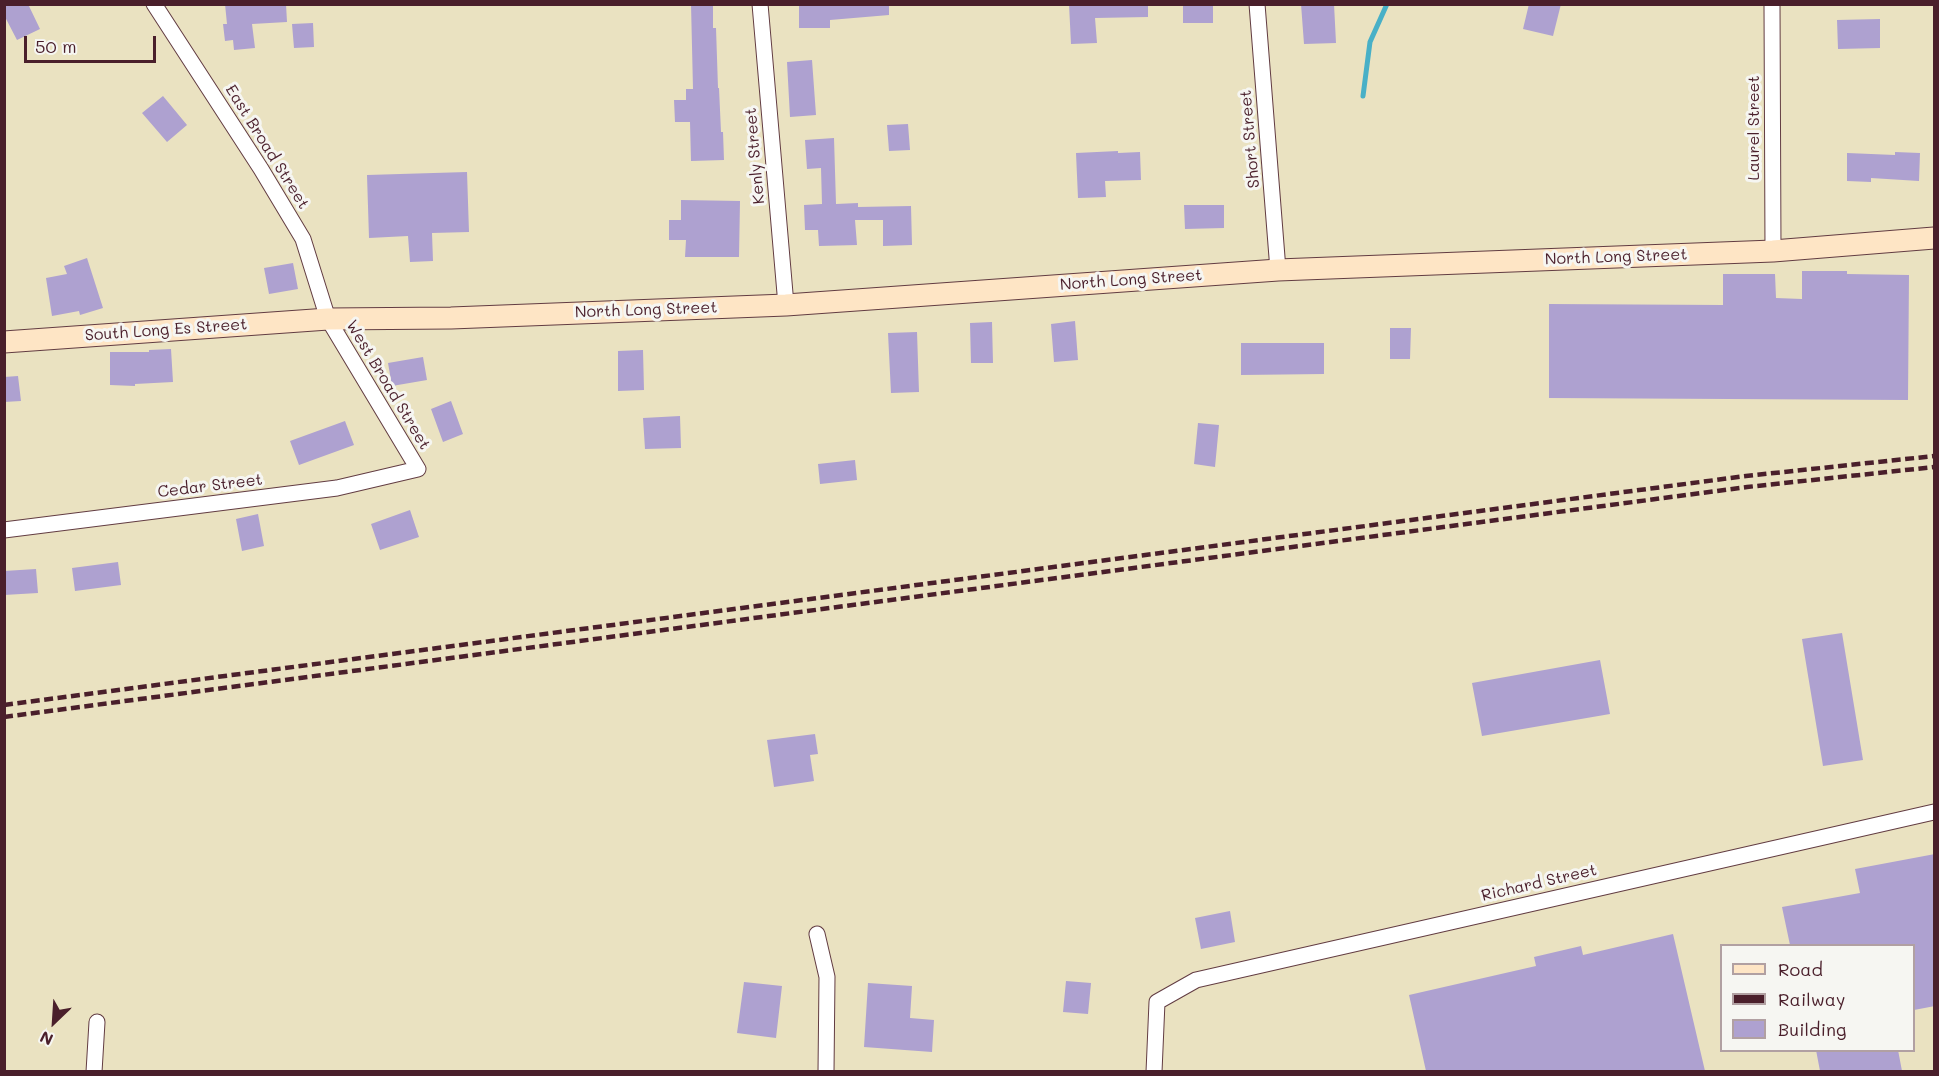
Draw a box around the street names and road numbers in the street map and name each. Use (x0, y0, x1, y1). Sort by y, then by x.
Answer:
street label: Laurel Street (1744, 75, 1764, 181)
street label: East Broad Street (221, 81, 313, 213)
street label: Short Street (1236, 89, 1264, 189)
street label: Kenly Street (741, 107, 769, 205)
street label: North Long Street (1544, 245, 1688, 269)
street label: North Long Street (1059, 265, 1203, 295)
street label: North Long Street (574, 298, 718, 322)
street label: South Long Es Street (84, 315, 248, 345)
street label: West Broad Street (342, 317, 434, 453)
street label: Cedar Street (156, 470, 264, 502)
street label: Richard Street (1479, 860, 1599, 906)

